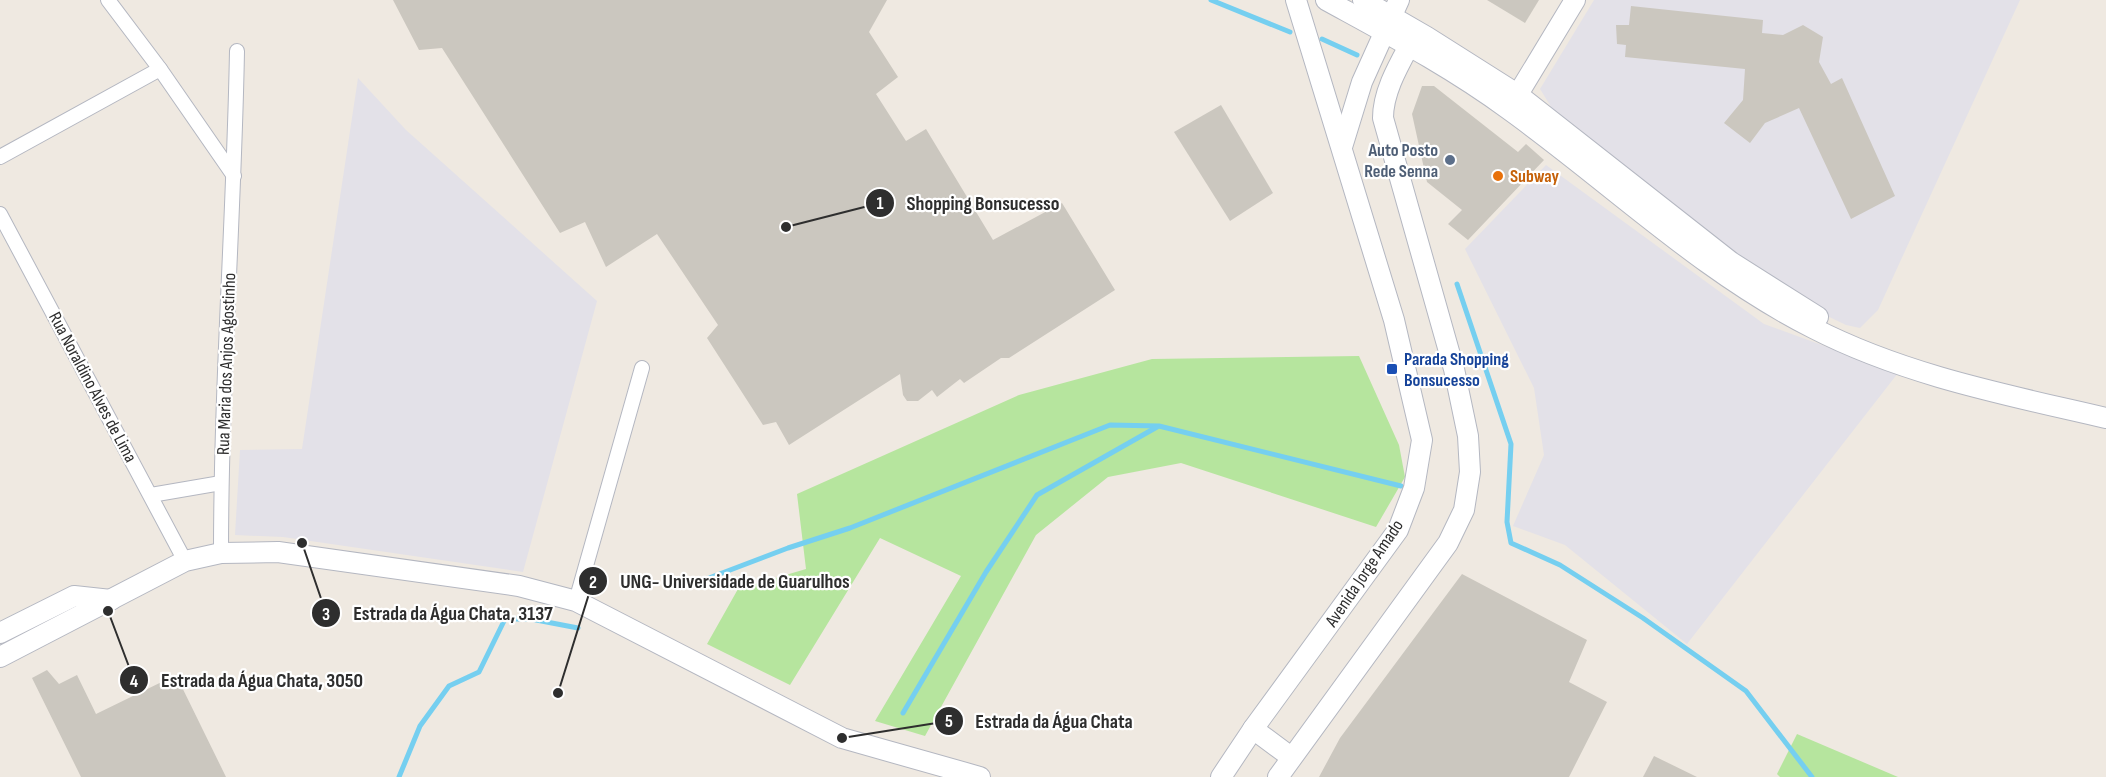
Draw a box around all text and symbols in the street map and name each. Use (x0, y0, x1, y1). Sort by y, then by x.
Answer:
place label: Auto Posto Rede Senna (1364, 140, 1438, 182)
marker: Auto Posto Rede Senna (1443, 153, 1457, 167)
place label: Subway (1510, 166, 1560, 187)
marker: Subway (1491, 169, 1505, 183)
callout: Shopping Bonsucesso (865, 184, 1072, 222)
text: Shopping Bonsucesso (907, 192, 1059, 216)
text: 1 (876, 193, 884, 214)
street label: Rua Maria dos Anjos Agostinho (213, 273, 240, 456)
street label: Rua Noraldino Alves de Lima (44, 309, 141, 466)
place label: Parada Shopping Bonsucesso (1404, 349, 1509, 391)
marker: Parada Shopping Bonsucesso (1385, 362, 1399, 376)
street label: Avenida Jorge Amado (1320, 516, 1408, 632)
callout: UNG- Universidade de Guarulhos (578, 562, 862, 600)
text: UNG- Universidade de Guarulhos (620, 570, 850, 594)
text: 2 (589, 572, 597, 593)
callout: Estrada da Água Chata, 3137 (311, 594, 565, 632)
text: Estrada da Água Chata, 3137 (353, 602, 553, 626)
text: 3 (322, 604, 330, 625)
callout: Estrada da Água Chata, 3050 (119, 661, 375, 699)
text: Estrada da Água Chata, 3050 (161, 669, 363, 693)
text: 4 (130, 671, 139, 692)
callout: Estrada da Água Chata (934, 702, 1145, 740)
text: Estrada da Água Chata (975, 710, 1133, 734)
text: 5 (945, 711, 953, 732)

